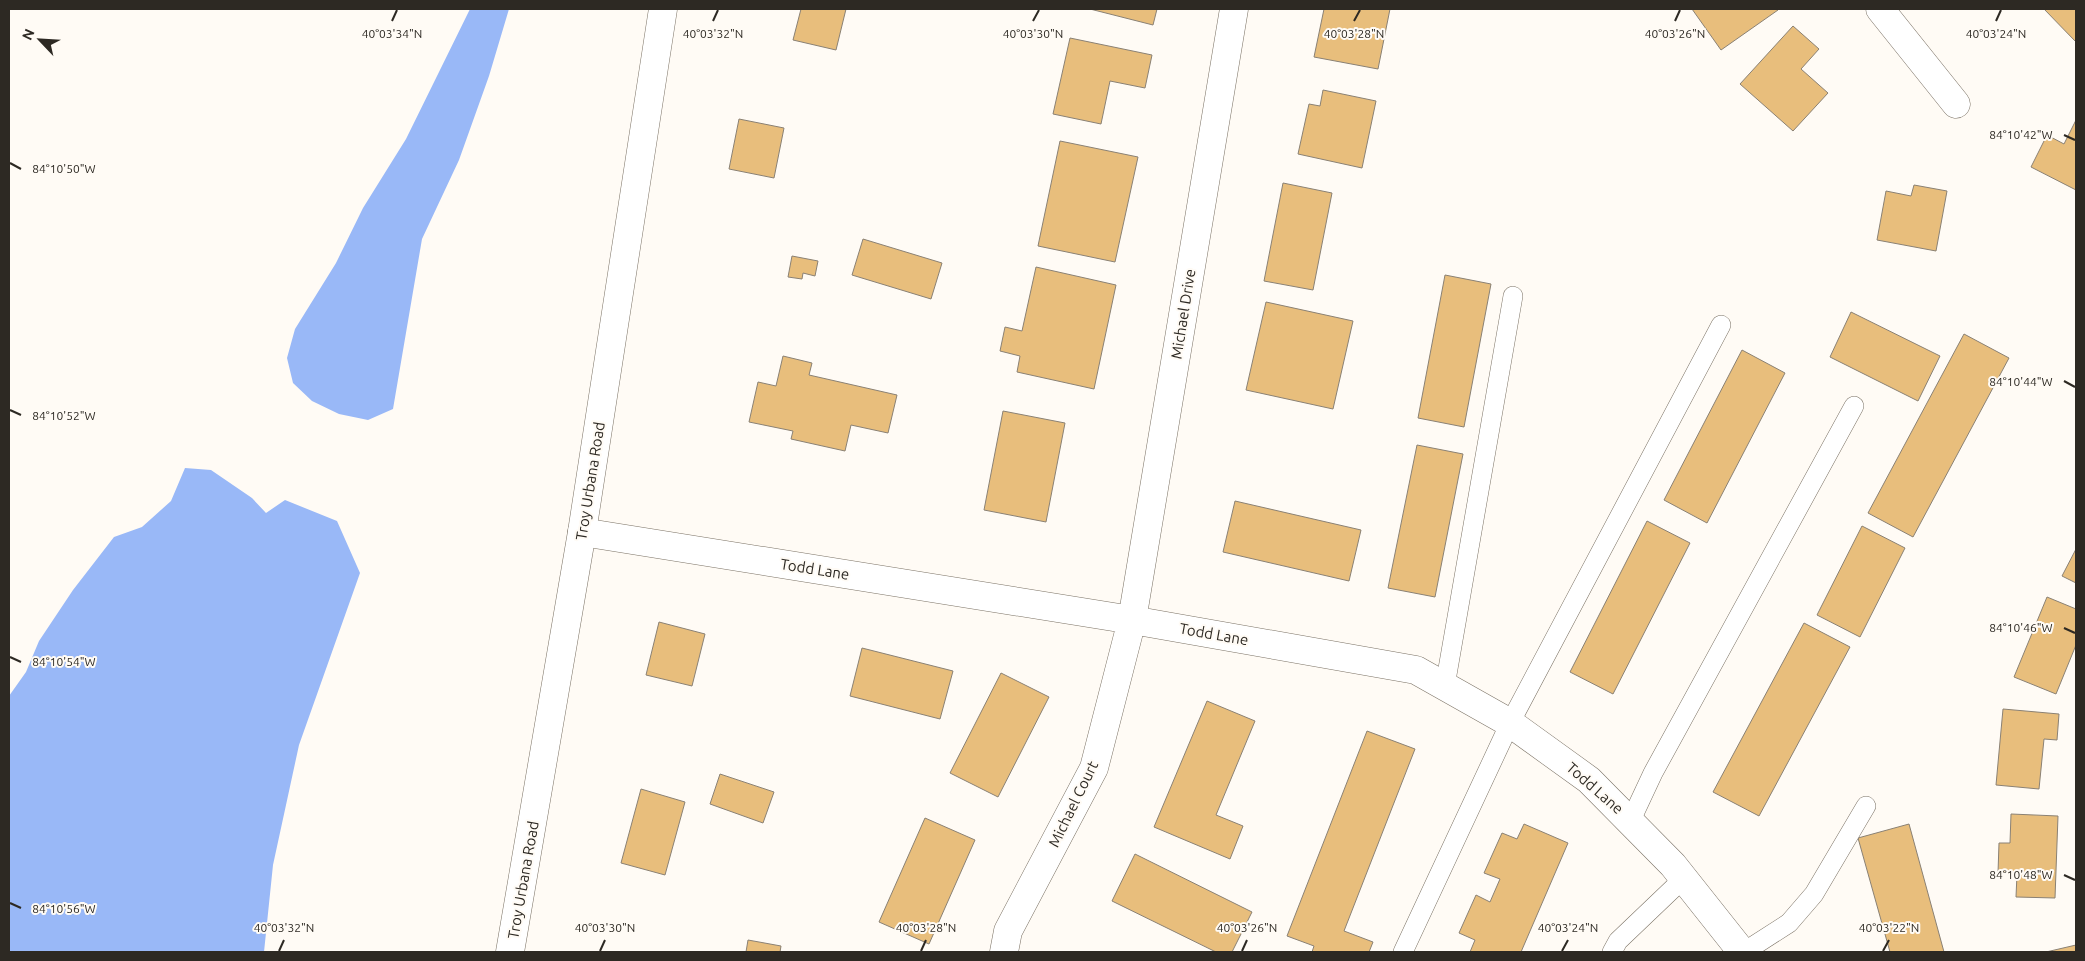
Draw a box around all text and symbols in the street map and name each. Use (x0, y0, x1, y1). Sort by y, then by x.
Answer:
north arrow (15, 15, 65, 65)
text: N (19, 26, 38, 43)
text: 40°03'34"N (362, 27, 422, 40)
text: 40°03'32"N (683, 27, 743, 40)
text: 40°03'30"N (1003, 27, 1063, 40)
text: 40°03'28"N (1324, 27, 1384, 40)
text: 40°03'26"N (1645, 27, 1705, 40)
text: 40°03'24"N (1966, 27, 2026, 40)
text: 84°10'42"W (1989, 128, 2053, 141)
text: 84°10'50"W (32, 162, 96, 175)
street label: Michael Drive (1167, 268, 1199, 360)
text: 84°10'44"W (1989, 375, 2053, 388)
text: 84°10'52"W (32, 409, 96, 422)
street label: Troy Urbana Road (572, 421, 608, 541)
street label: Todd Lane (779, 555, 851, 583)
street label: Todd Lane (1178, 620, 1250, 648)
text: 84°10'46"W (1989, 621, 2053, 634)
text: 84°10'54"W (32, 655, 96, 668)
street label: Michael Court (1045, 758, 1101, 850)
street label: Todd Lane (1563, 759, 1627, 817)
street label: Troy Urbana Road (504, 820, 542, 940)
text: 84°10'48"W (1989, 868, 2053, 881)
text: 84°10'56"W (32, 902, 96, 915)
text: 40°03'32"N (254, 921, 314, 934)
text: 40°03'30"N (575, 921, 635, 934)
text: 40°03'28"N (896, 921, 956, 934)
text: 40°03'26"N (1217, 921, 1277, 934)
text: 40°03'24"N (1538, 921, 1598, 934)
text: 40°03'22"N (1859, 921, 1919, 934)

